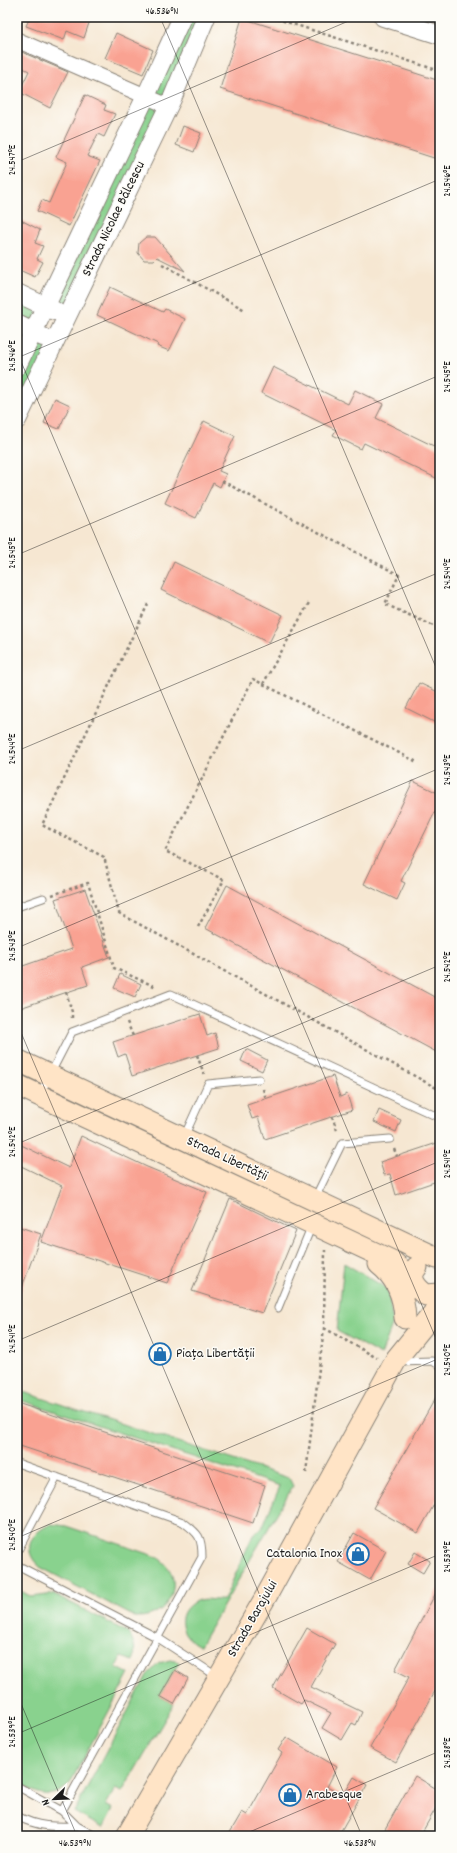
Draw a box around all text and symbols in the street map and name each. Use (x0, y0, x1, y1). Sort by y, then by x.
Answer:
text: 46.536°N (146, 5, 178, 19)
text: 24.547°E (6, 144, 20, 175)
street label: Strada Nicolae Bălcescu (77, 158, 151, 280)
text: 24.546°E (441, 165, 455, 197)
text: 24.546°E (6, 340, 20, 372)
text: 24.545°E (441, 361, 455, 393)
text: 24.545°E (6, 537, 20, 569)
text: 24.544°E (441, 558, 455, 589)
text: 24.544°E (6, 733, 20, 764)
text: 24.543°E (441, 754, 455, 786)
text: 24.543°E (6, 930, 20, 962)
text: 24.542°E (441, 951, 455, 983)
text: 24.542°E (6, 1126, 20, 1158)
street label: Strada Libertății (183, 1131, 271, 1187)
text: 24.541°E (441, 1149, 455, 1178)
text: 24.541°E (6, 1324, 20, 1353)
shop icon: Piața Libertății (147, 1341, 173, 1367)
text: 24.540°E (441, 1343, 455, 1376)
place label: Piața Libertății (176, 1344, 255, 1364)
text: 24.540°E (6, 1518, 20, 1551)
shop icon: Catalonia Inox (345, 1541, 371, 1567)
text: 24.539°E (441, 1541, 455, 1573)
place label: Catalonia Inox (266, 1544, 342, 1564)
street label: Strada Barajului (223, 1576, 283, 1661)
text: 24.539°E (6, 1716, 20, 1748)
text: 24.538°E (441, 1737, 455, 1769)
north arrow (34, 1779, 74, 1819)
shop icon: Arabesque (277, 1782, 303, 1808)
place label: Arabesque (306, 1785, 362, 1805)
text: N (38, 1796, 55, 1808)
text: 46.539°N (59, 1837, 91, 1851)
text: 46.538°N (344, 1837, 376, 1851)

